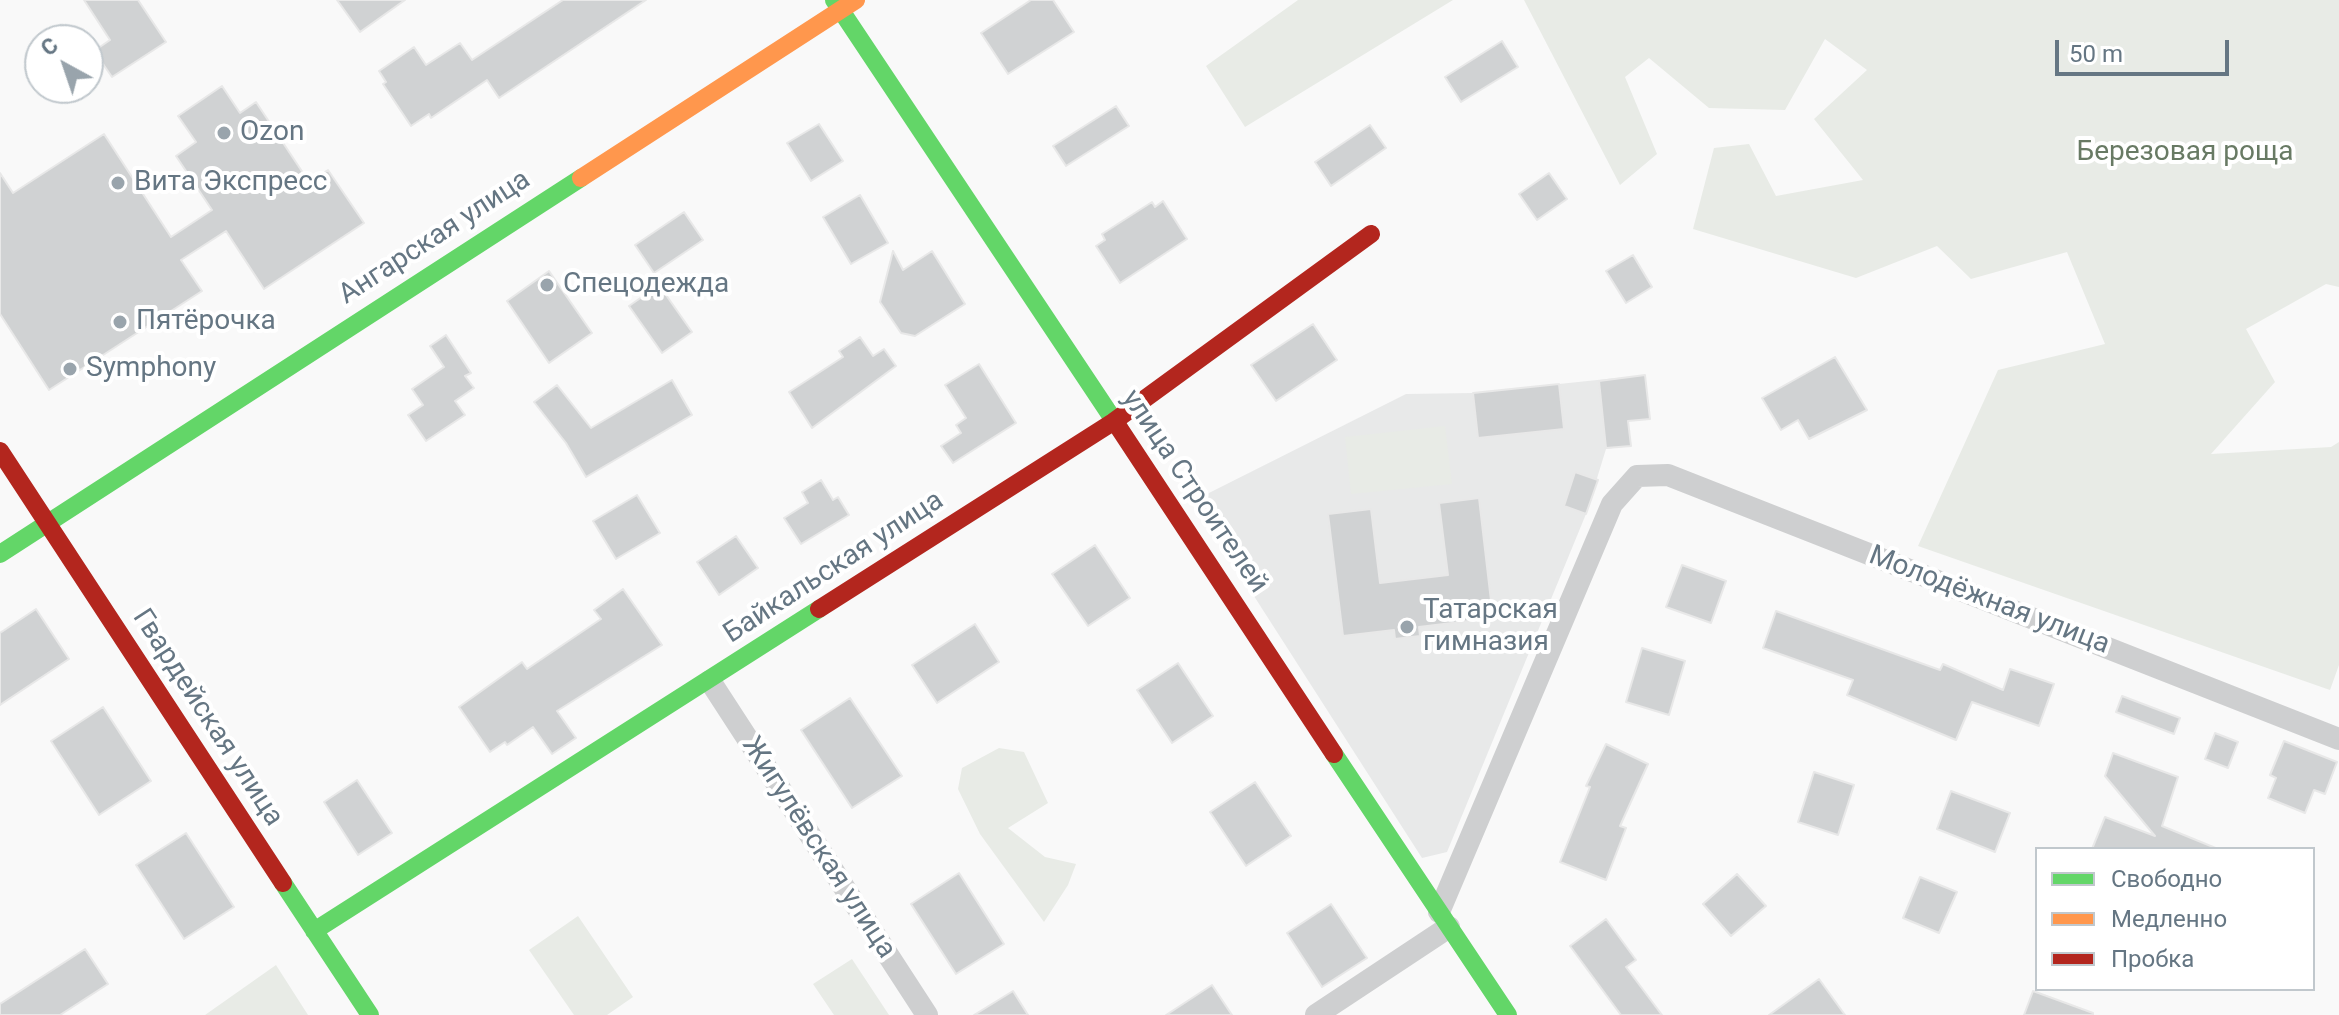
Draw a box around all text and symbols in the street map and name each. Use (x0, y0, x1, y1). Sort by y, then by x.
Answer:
north arrow (24, 24, 104, 104)
scale bar (2059, 24, 2233, 74)
text: С (36, 33, 63, 61)
text: 50 m (2069, 40, 2123, 68)
place label: Ozon (240, 116, 304, 150)
marker: Ozon (215, 124, 233, 142)
park label: Березовая роща (2077, 136, 2293, 170)
street label: Ангарская улица (333, 164, 537, 312)
place label: Вита Экспресс (134, 166, 328, 200)
marker: Вита Экспресс (109, 174, 127, 192)
place label: Спецодежда (563, 268, 729, 302)
marker: Спецодежда (538, 276, 556, 294)
place label: Пятёрочка (136, 305, 276, 339)
marker: Пятёрочка (111, 313, 129, 331)
place label: Symphony (86, 352, 216, 386)
marker: Symphony (61, 360, 79, 378)
street label: улица Строителей (1114, 384, 1274, 600)
street label: Байкальская улица (718, 484, 950, 652)
street label: Молодёжная улица (1864, 540, 2114, 662)
place label: Татарская гимназия (1423, 594, 1558, 660)
street label: Гвардейская улица (124, 603, 290, 833)
marker: Татарская гимназия (1398, 618, 1416, 636)
street label: Жигулёвская улица (734, 731, 902, 965)
legend (2035, 847, 2315, 991)
text: Свободно (2111, 865, 2222, 893)
text: Медленно (2111, 905, 2227, 933)
text: Пробка (2111, 945, 2194, 973)

